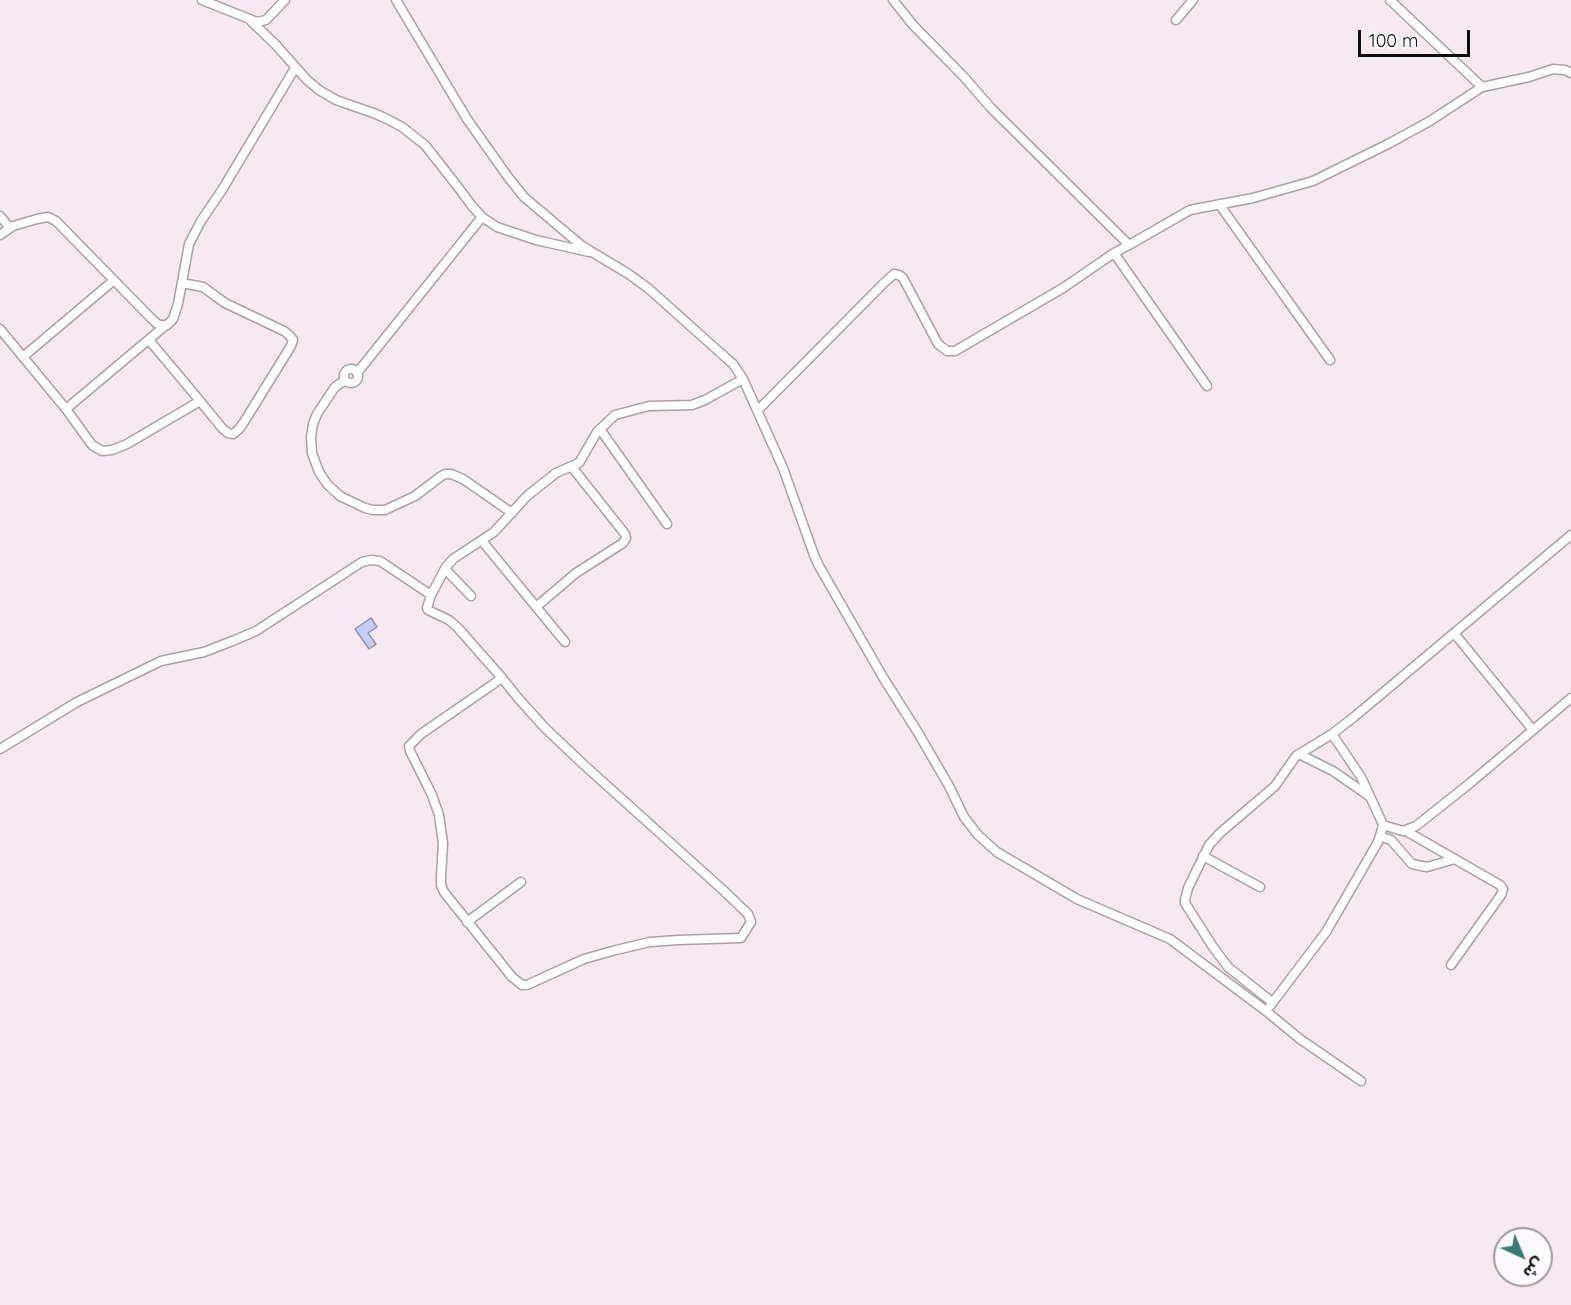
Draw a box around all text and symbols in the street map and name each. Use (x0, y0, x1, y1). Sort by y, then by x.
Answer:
scale bar (1361, 18, 1474, 56)
text: 100 m (1369, 29, 1418, 52)
north arrow (1493, 1227, 1553, 1287)
text: ش (1519, 1254, 1549, 1283)

